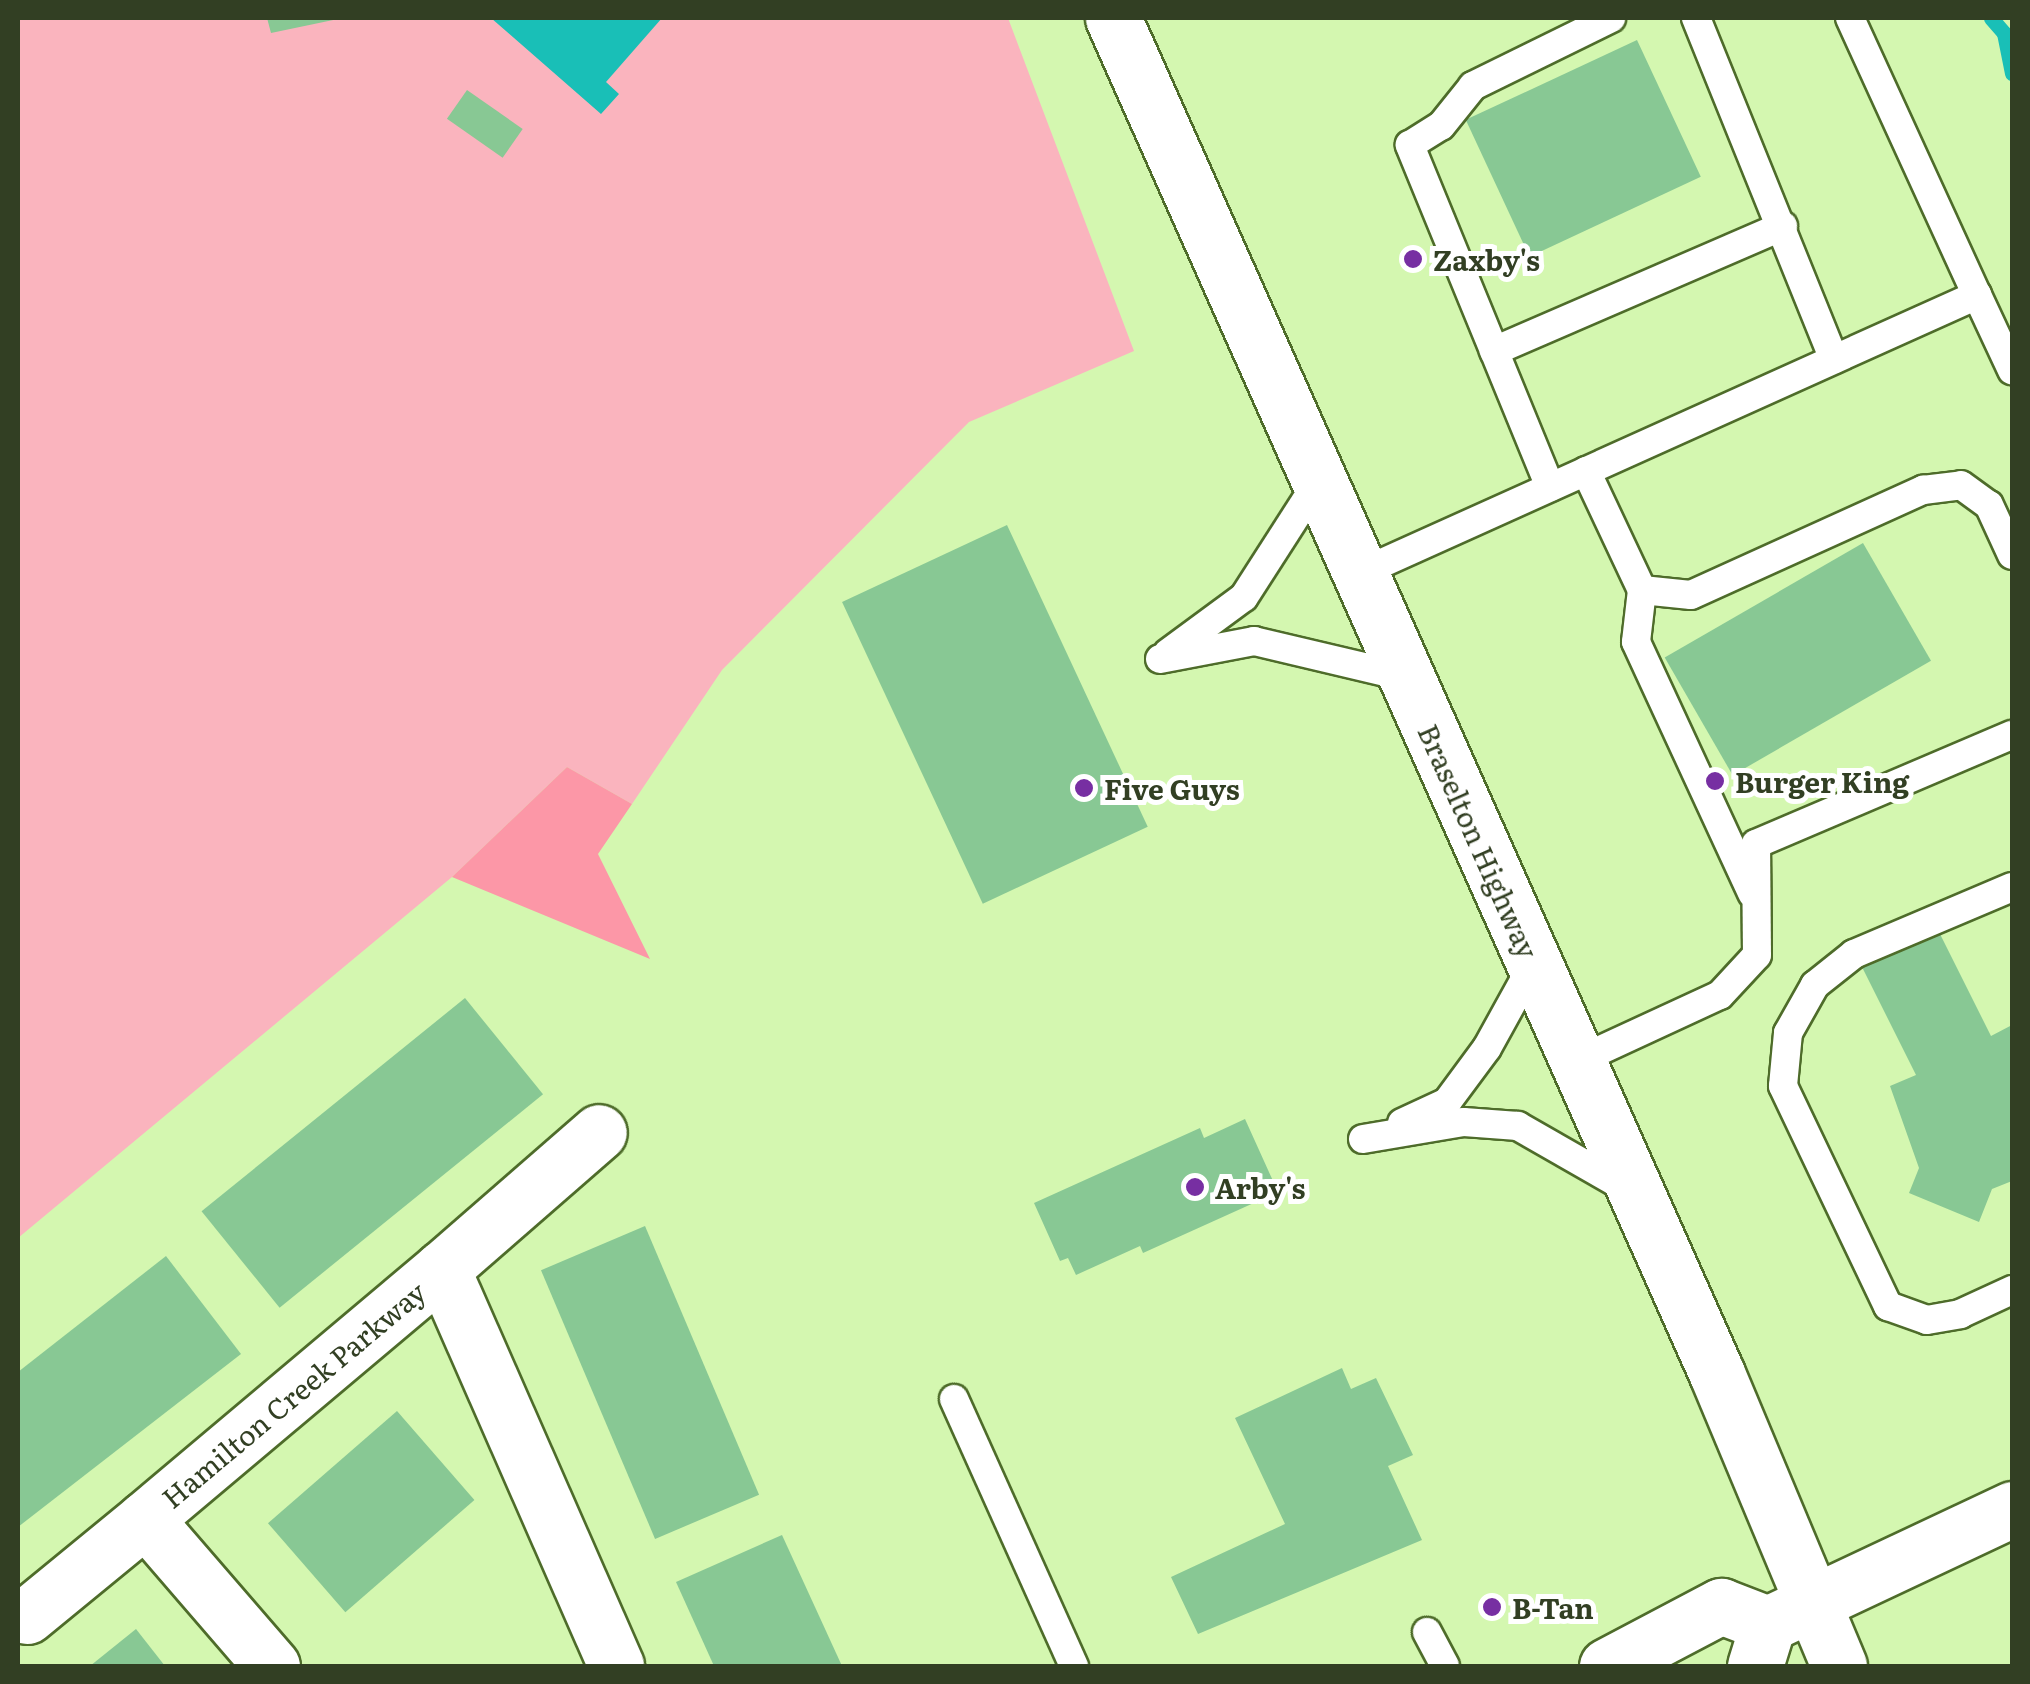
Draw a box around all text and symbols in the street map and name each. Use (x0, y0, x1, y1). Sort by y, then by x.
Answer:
place label: Zaxby's (1433, 242, 1540, 276)
marker: Zaxby's (1402, 248, 1424, 270)
street label: Braselton Highway (1412, 719, 1546, 963)
place label: Burger King (1735, 764, 1909, 798)
marker: Burger King (1704, 770, 1726, 792)
place label: Five Guys (1104, 771, 1240, 805)
marker: Five Guys (1073, 777, 1095, 799)
place label: Arby's (1215, 1170, 1305, 1204)
marker: Arby's (1184, 1176, 1206, 1198)
street label: Hamilton Creek Parkway (154, 1274, 432, 1514)
place label: B-Tan (1512, 1590, 1594, 1624)
marker: B-Tan (1481, 1596, 1503, 1618)

